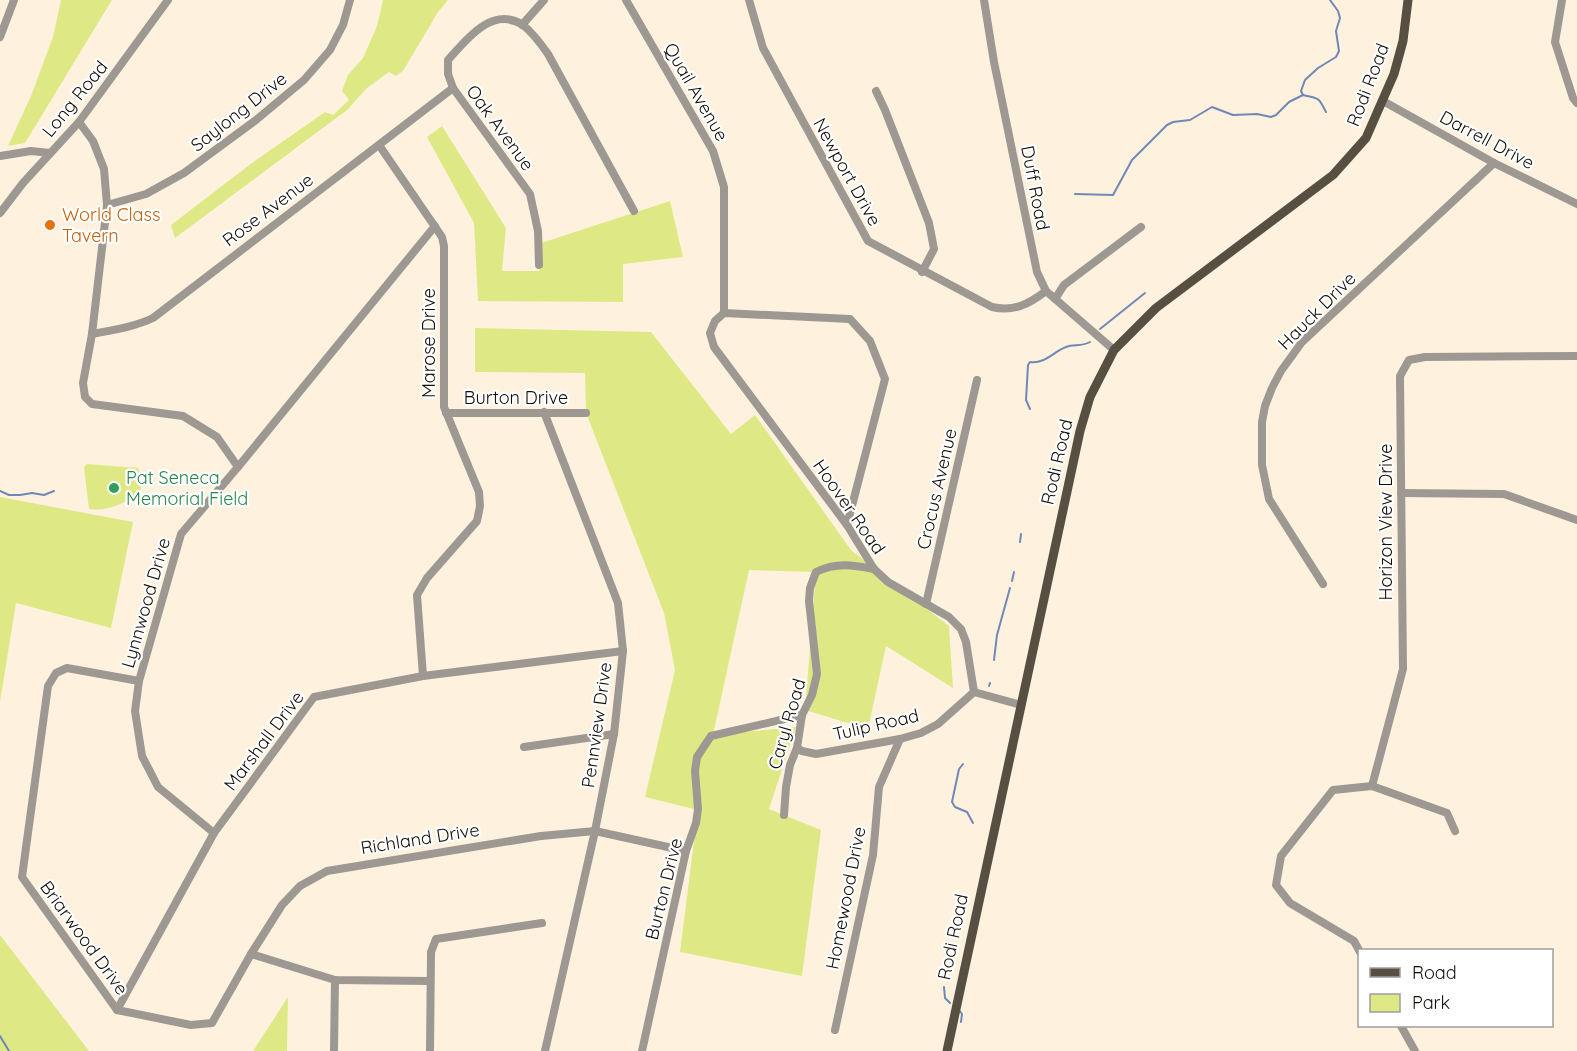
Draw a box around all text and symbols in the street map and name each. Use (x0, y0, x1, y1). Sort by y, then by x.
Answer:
street label: Quail Avenue (659, 39, 734, 145)
street label: Rodi Road (1341, 40, 1394, 130)
street label: Long Road (37, 56, 112, 142)
street label: Saylong Drive (186, 67, 291, 156)
street label: Oak Avenue (461, 80, 539, 175)
street label: Darrell Drive (1436, 105, 1539, 174)
street label: Newport Drive (808, 114, 887, 230)
street label: Duff Road (1016, 144, 1055, 232)
street label: Rose Avenue (218, 168, 318, 251)
place label: World Class Tavern (62, 203, 160, 247)
marker: World Class Tavern (43, 218, 57, 232)
street label: Hauck Drive (1273, 267, 1361, 355)
street label: Marose Drive (417, 288, 440, 398)
street label: Burton Drive (464, 386, 568, 409)
street label: Rodi Road (1036, 417, 1078, 507)
street label: Crocus Avenue (911, 426, 962, 552)
street label: Horizon View Drive (1374, 443, 1397, 601)
street label: Hoover Road (808, 455, 891, 559)
place label: Pat Seneca Memorial Field (126, 466, 248, 510)
marker: Pat Seneca Memorial Field (107, 481, 121, 495)
street label: Lynnwood Drive (116, 535, 175, 671)
street label: Pennview Drive (576, 661, 617, 789)
street label: Caryl Road (763, 676, 810, 772)
street label: Marshall Drive (219, 686, 309, 795)
street label: Tulip Road (831, 703, 921, 746)
street label: Richland Drive (359, 818, 481, 859)
street label: Homewood Drive (820, 825, 871, 971)
street label: Burton Drive (640, 835, 687, 942)
street label: Briarwood Drive (35, 876, 134, 999)
street label: Rodi Road (932, 892, 973, 982)
legend (1358, 949, 1553, 1027)
text: Road (1412, 961, 1457, 984)
text: Park (1412, 991, 1450, 1014)

